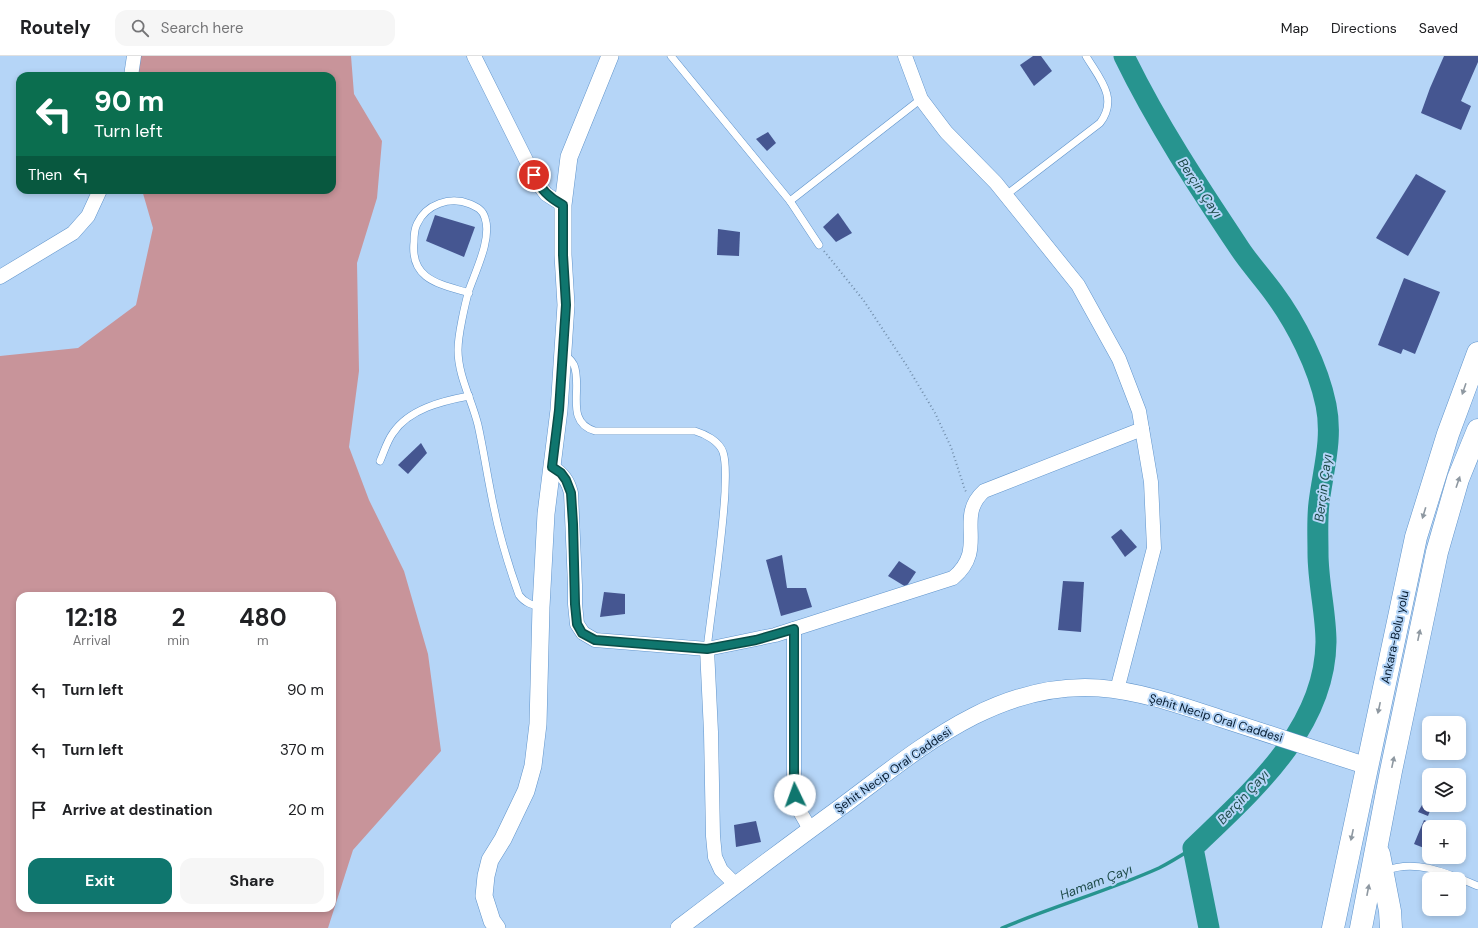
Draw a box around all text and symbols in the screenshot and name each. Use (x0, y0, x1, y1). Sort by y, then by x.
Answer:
search box (115, 10, 395, 46)
text: Routely (20, 15, 91, 40)
icon: search (129, 17, 151, 39)
text: Search here (161, 18, 243, 38)
text: Map (1281, 19, 1309, 37)
text: Directions (1331, 19, 1397, 37)
text: Saved (1419, 19, 1458, 37)
text: 90 m (94, 83, 164, 120)
icon: left (28, 88, 80, 140)
text: Turn left (94, 119, 163, 143)
water label: Berçin Çayı (1174, 155, 1226, 221)
pin (517, 158, 551, 192)
icon: left (70, 164, 92, 186)
icon: arrive (523, 164, 545, 186)
text: Then (28, 165, 62, 185)
one-way arrow (1461, 384, 1467, 396)
water label: Berçin Çayı (1310, 453, 1336, 523)
one-way arrow (1455, 475, 1461, 487)
one-way arrow (1421, 507, 1427, 519)
street label: Ankara-Bolu yolu (1377, 589, 1413, 685)
text: 12:18 (65, 602, 118, 633)
text: 2 (172, 602, 185, 633)
text: 480 (239, 602, 287, 633)
one-way arrow (1417, 629, 1423, 641)
text: Arrival (73, 632, 111, 649)
text: min (167, 632, 190, 649)
text: m (257, 632, 269, 649)
icon: left (28, 679, 50, 701)
text: Turn left (62, 680, 123, 700)
text: 90 m (287, 680, 324, 700)
street label: Şehit Necip Oral Caddesi (1147, 690, 1285, 746)
one-way arrow (1376, 701, 1382, 714)
map controls (1422, 716, 1466, 916)
button: sound (1422, 716, 1466, 760)
street label: Şehit Necip Oral Caddesi (831, 724, 955, 816)
icon: left (28, 739, 50, 761)
text: Turn left (62, 740, 123, 760)
text: 370 m (280, 740, 324, 760)
one-way arrow (1390, 756, 1396, 768)
water label: Berçin Çayı (1214, 766, 1272, 828)
button: layers (1422, 768, 1466, 812)
position arrow (774, 774, 816, 816)
icon: arrive (28, 799, 50, 821)
text: Arrive at destination (62, 800, 213, 820)
text: 20 m (288, 800, 324, 820)
button: + (1422, 820, 1466, 864)
one-way arrow (1348, 829, 1354, 841)
button: Exit (28, 858, 172, 904)
button: Share (180, 858, 324, 904)
water label: Hamam Çayı (1057, 860, 1135, 904)
button: − (1422, 872, 1466, 916)
one-way arrow (1365, 884, 1371, 896)

